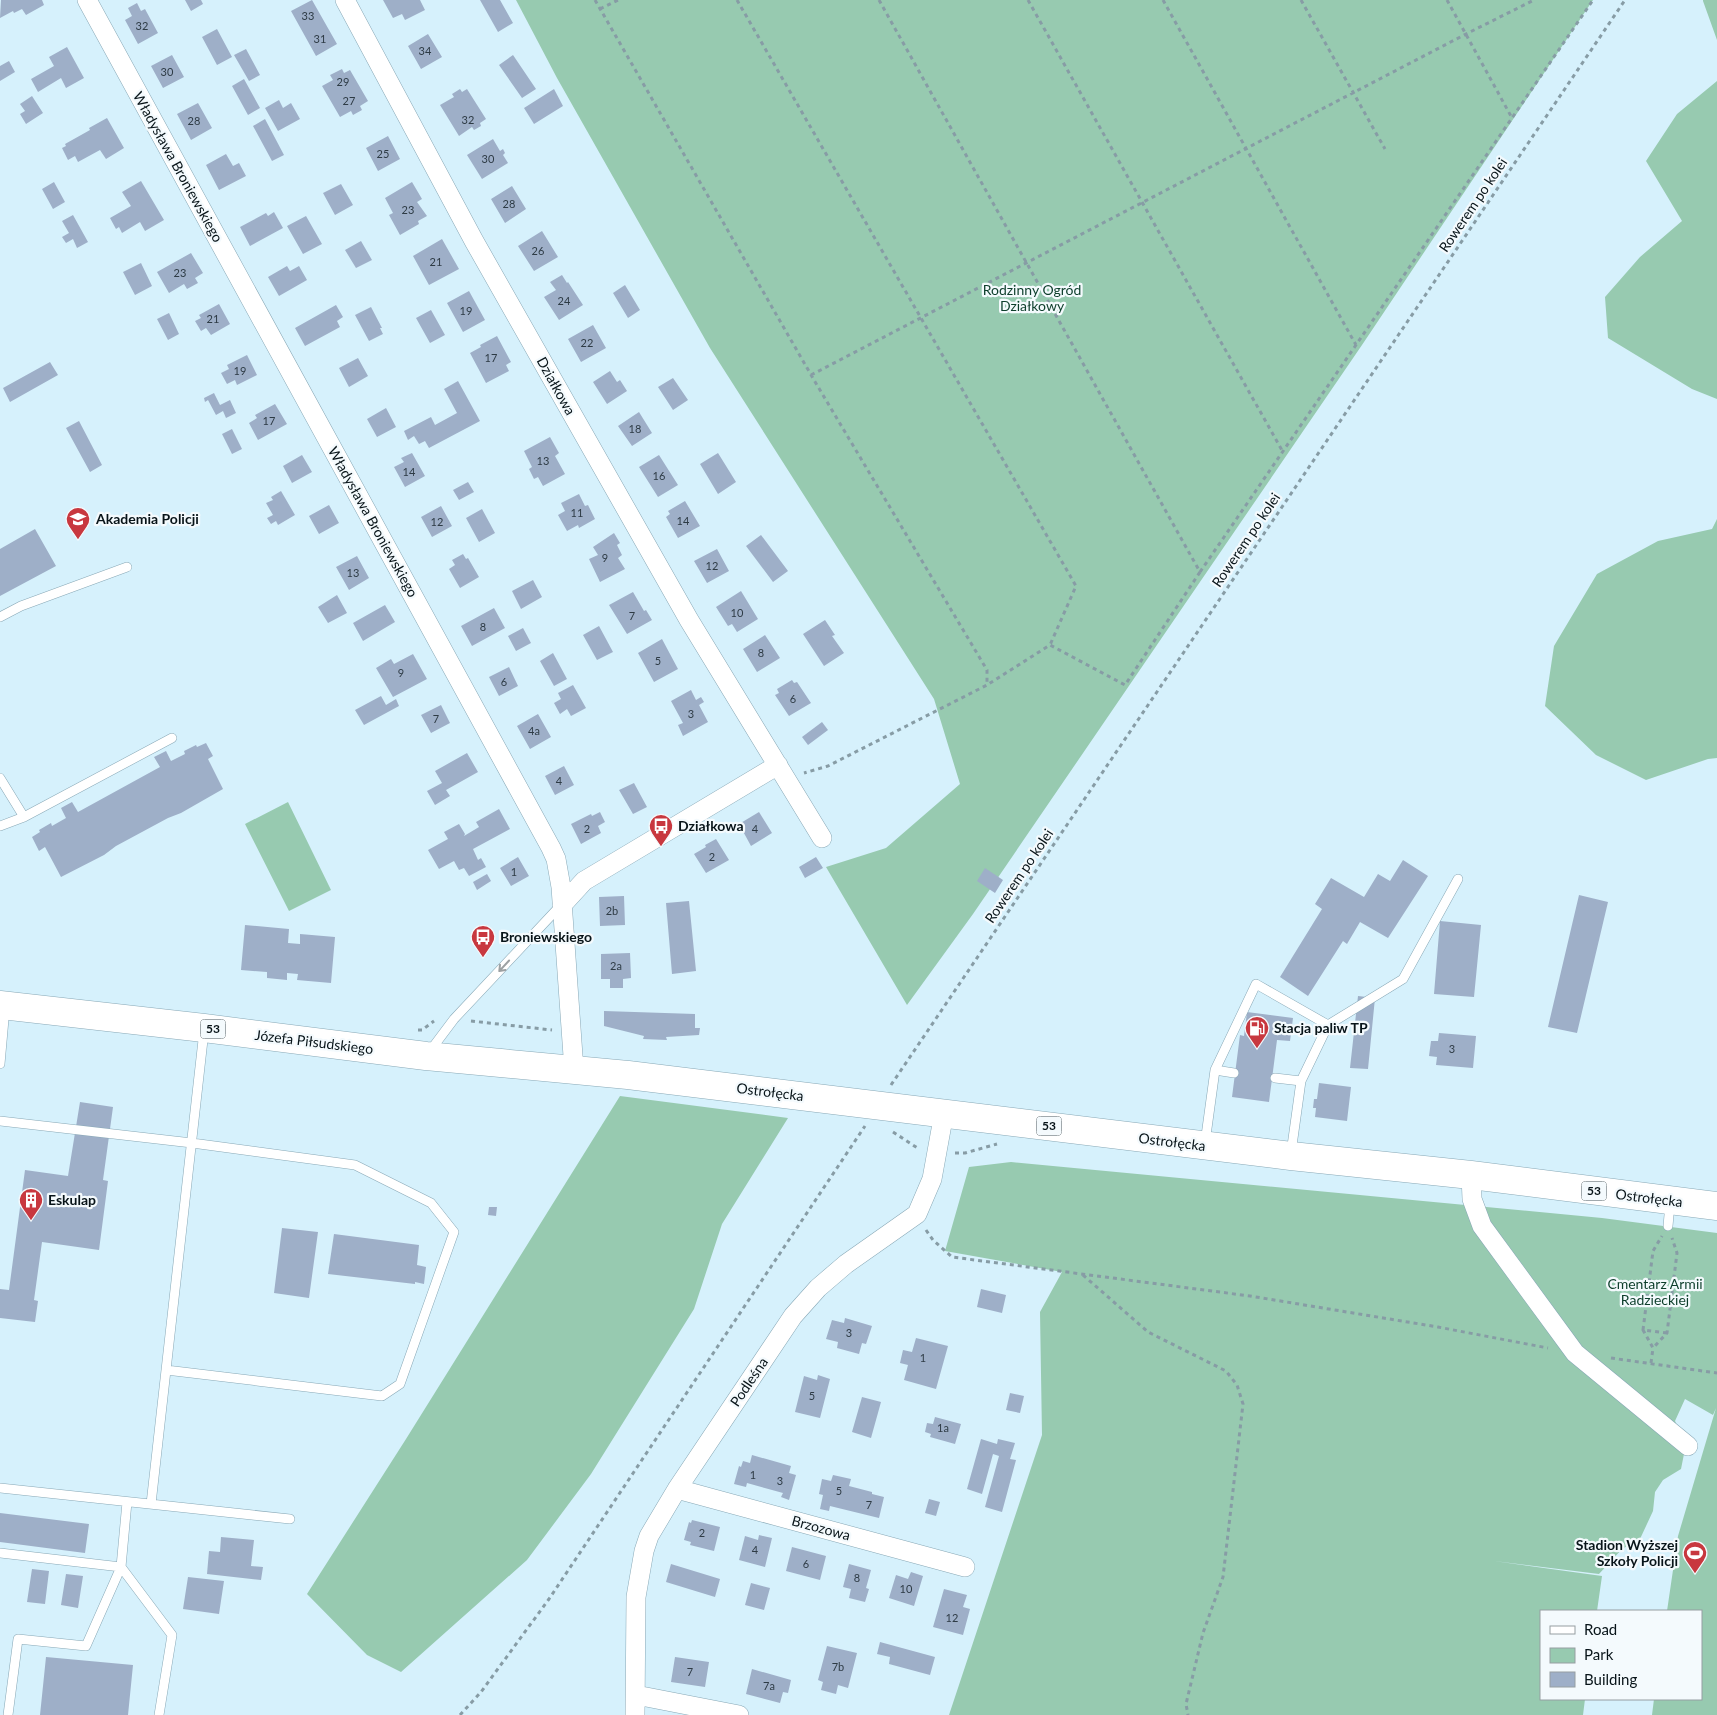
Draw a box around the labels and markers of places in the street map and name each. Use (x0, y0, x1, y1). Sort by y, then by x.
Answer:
school or university icon: Akademia Policji (65, 506, 91, 540)
place label: Akademia Policji (95, 510, 199, 527)
bus stop icon: Działkowa (648, 813, 674, 847)
place label: Działkowa (678, 817, 744, 834)
bus stop icon: Broniewskiego (470, 924, 496, 958)
place label: Broniewskiego (500, 928, 592, 945)
fuel station icon: Stacja paliw TP (1244, 1015, 1270, 1049)
place label: Stacja paliw TP (1274, 1019, 1368, 1036)
building icon: Eskulap (18, 1187, 44, 1221)
place label: Eskulap (48, 1191, 96, 1208)
place label: Stadion Wyższej Szkoły Policji (1576, 1536, 1678, 1569)
sports icon: Stadion Wyższej Szkoły Policji (1682, 1540, 1708, 1574)

